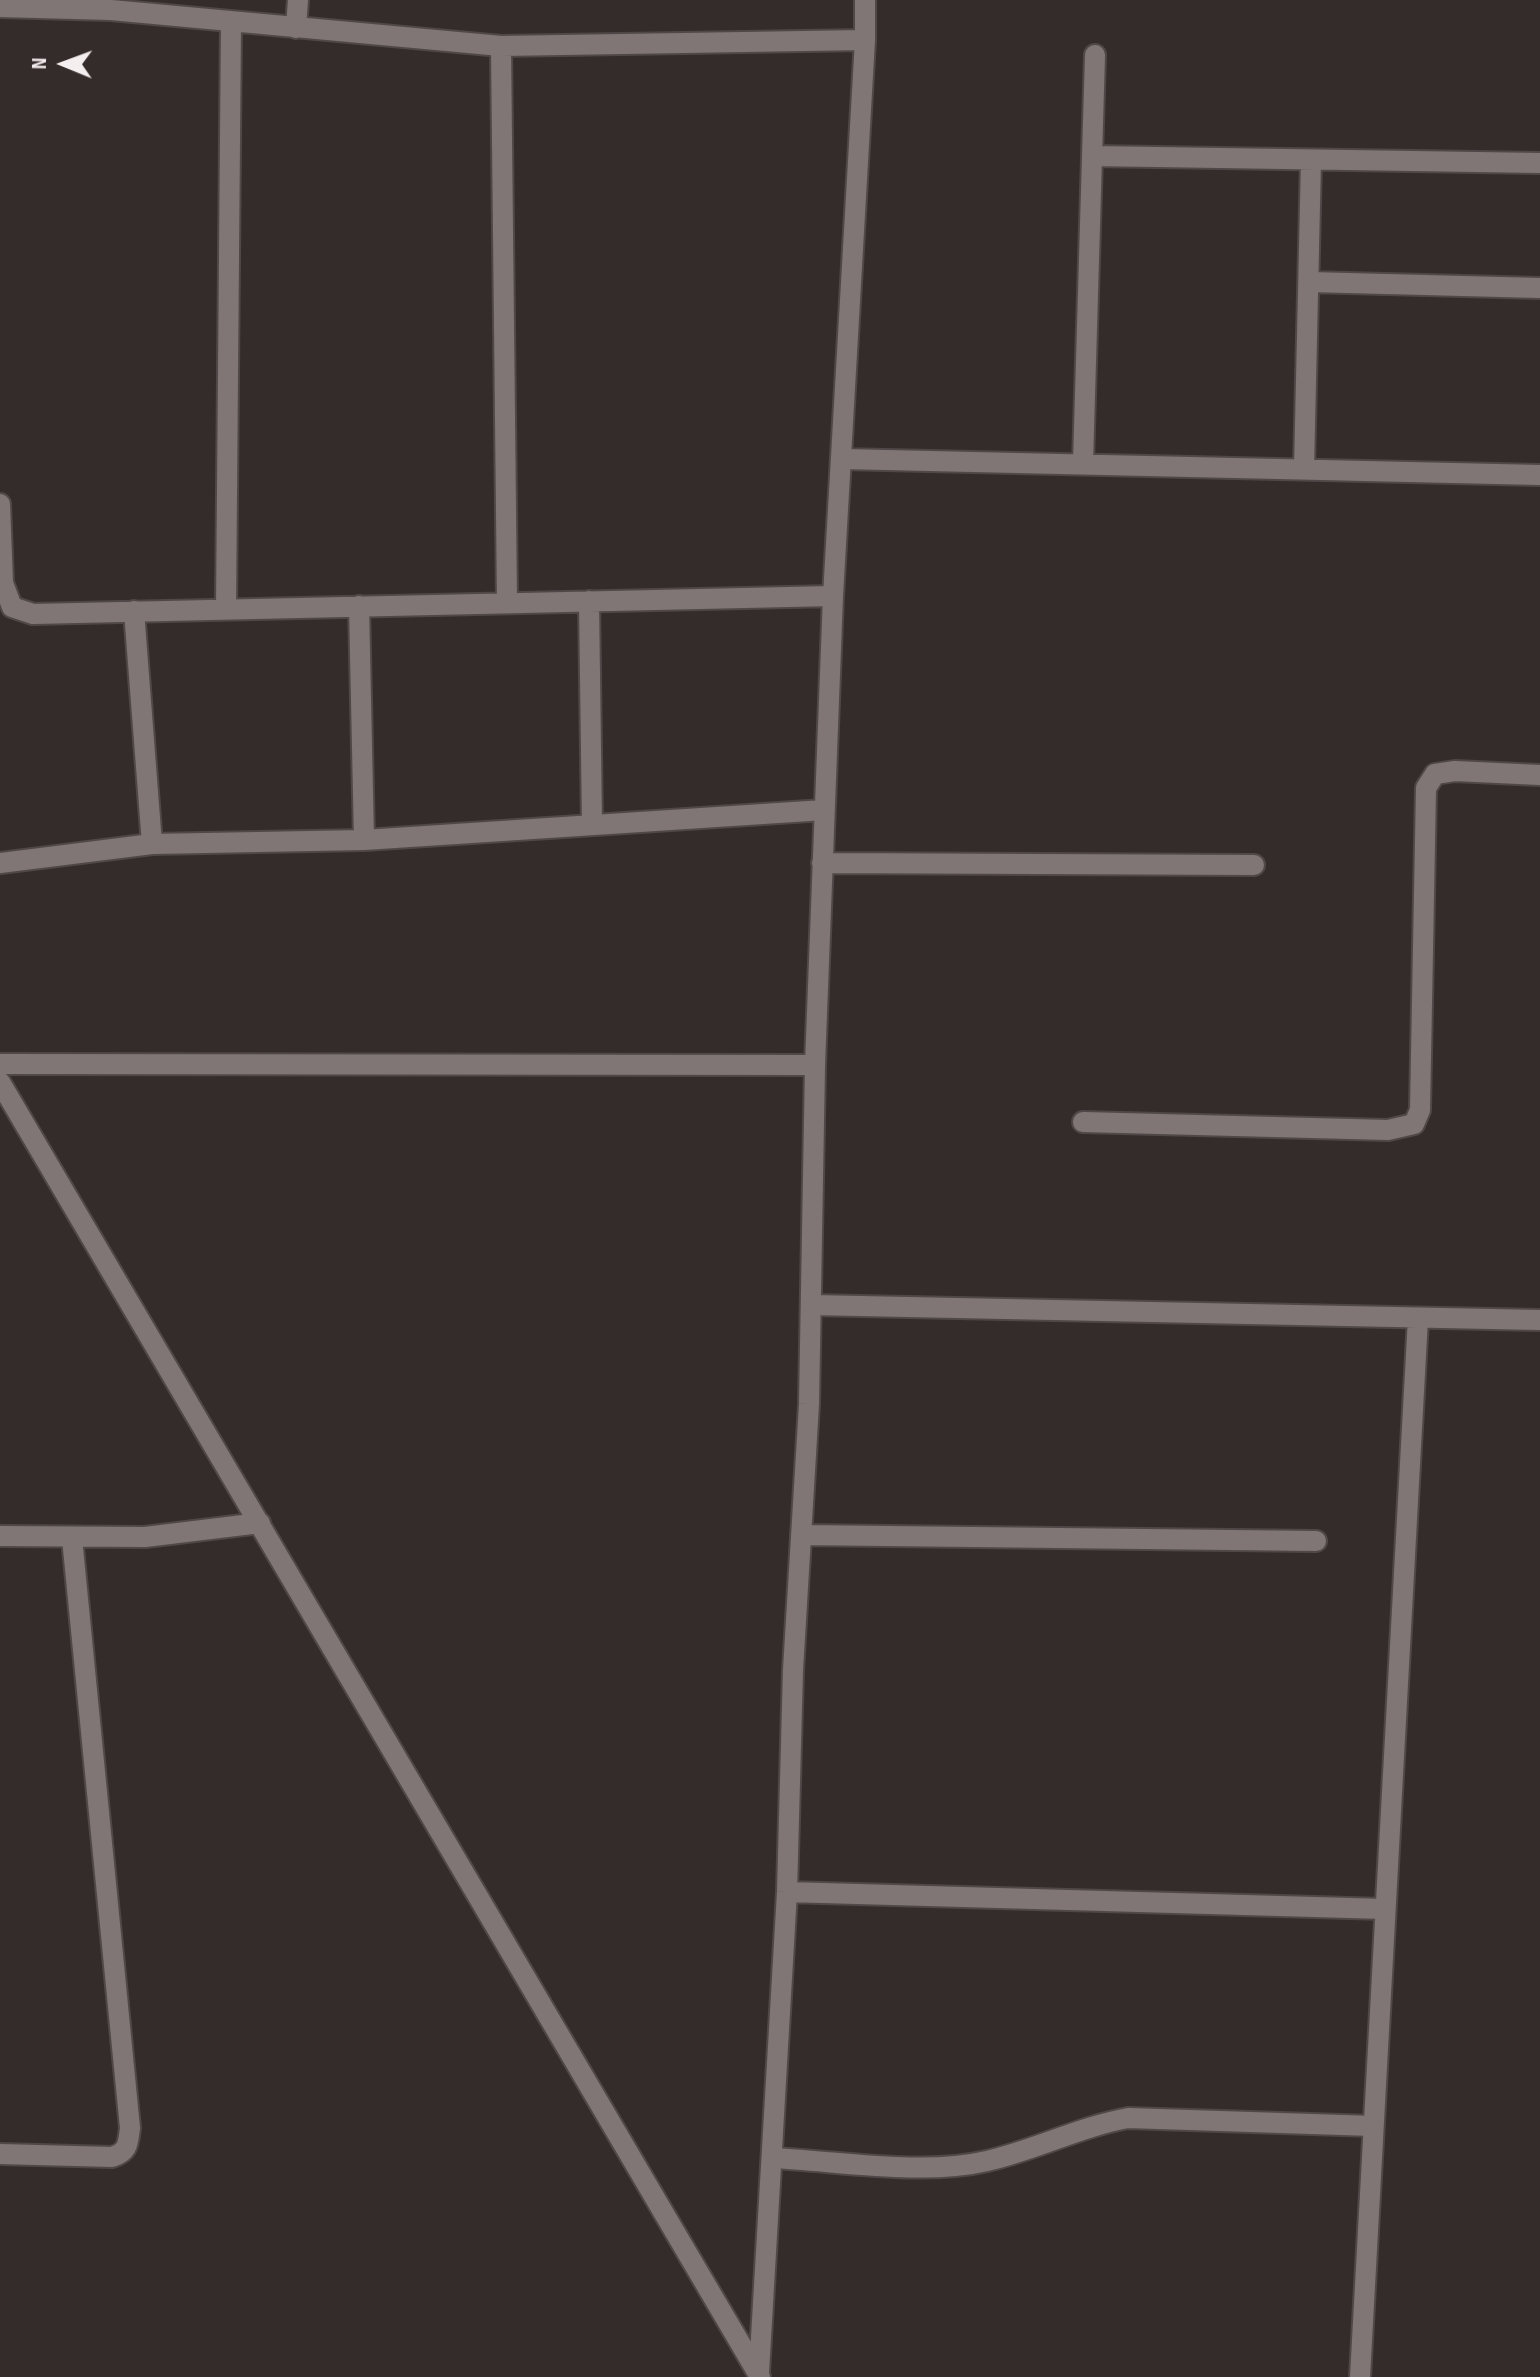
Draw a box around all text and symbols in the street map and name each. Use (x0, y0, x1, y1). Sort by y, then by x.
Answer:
north arrow (24, 24, 104, 104)
text: N (26, 57, 53, 70)

